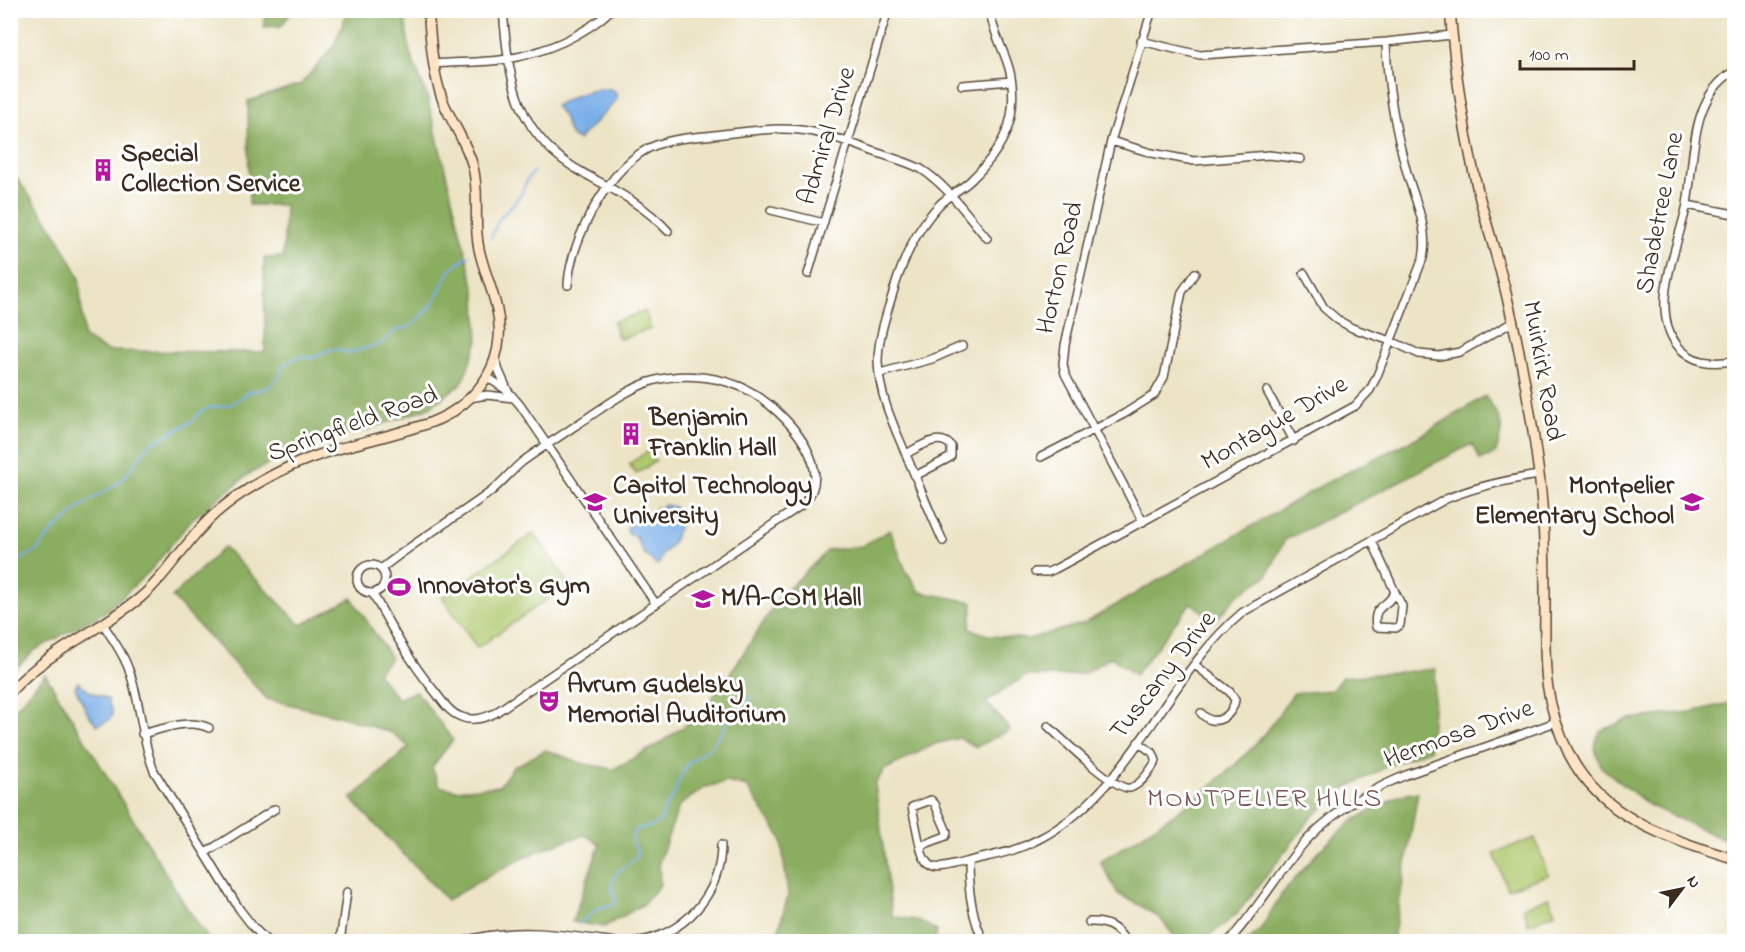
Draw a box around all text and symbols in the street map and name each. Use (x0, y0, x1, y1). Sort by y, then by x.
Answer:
scale bar (1520, 33, 1634, 71)
text: 100 m (1529, 43, 1569, 69)
street label: Admiral Drive (789, 62, 867, 210)
street label: Shadetree Lane (1627, 129, 1695, 297)
place label: Special Collection Service (121, 136, 302, 204)
building icon: Special Collection Service (90, 157, 116, 183)
street label: Horton Road (1027, 198, 1095, 338)
street label: Muirkirk Road (1511, 298, 1573, 445)
street label: Montague Drive (1195, 366, 1356, 481)
street label: Springfield Road (263, 376, 444, 473)
place label: Benjamin Franklin Hall (647, 400, 776, 468)
building icon: Benjamin Franklin Hall (618, 421, 644, 447)
place label: Capitol Technology University (613, 468, 813, 536)
place label: Montpelier Elementary School (1475, 468, 1675, 536)
school or university icon: Capitol Technology University (582, 489, 608, 515)
school or university icon: Montpelier Elementary School (1679, 489, 1705, 515)
place label: Innovator's Gym (417, 568, 590, 606)
sports icon: Innovator's Gym (386, 574, 412, 600)
place label: M/A-COM Hall (721, 580, 861, 618)
school or university icon: M/A-COM Hall (690, 586, 716, 612)
street label: Tuscany Drive (1101, 603, 1227, 749)
place label: Avrum Gudelsky Memorial Auditorium (567, 667, 786, 735)
theatre icon: Avrum Gudelsky Memorial Auditorium (536, 688, 562, 714)
street label: Hermosa Drive (1379, 690, 1539, 780)
district label: MONTPELIER HILLS (1147, 780, 1383, 819)
north arrow (1652, 859, 1712, 919)
text: N (1680, 871, 1706, 893)

